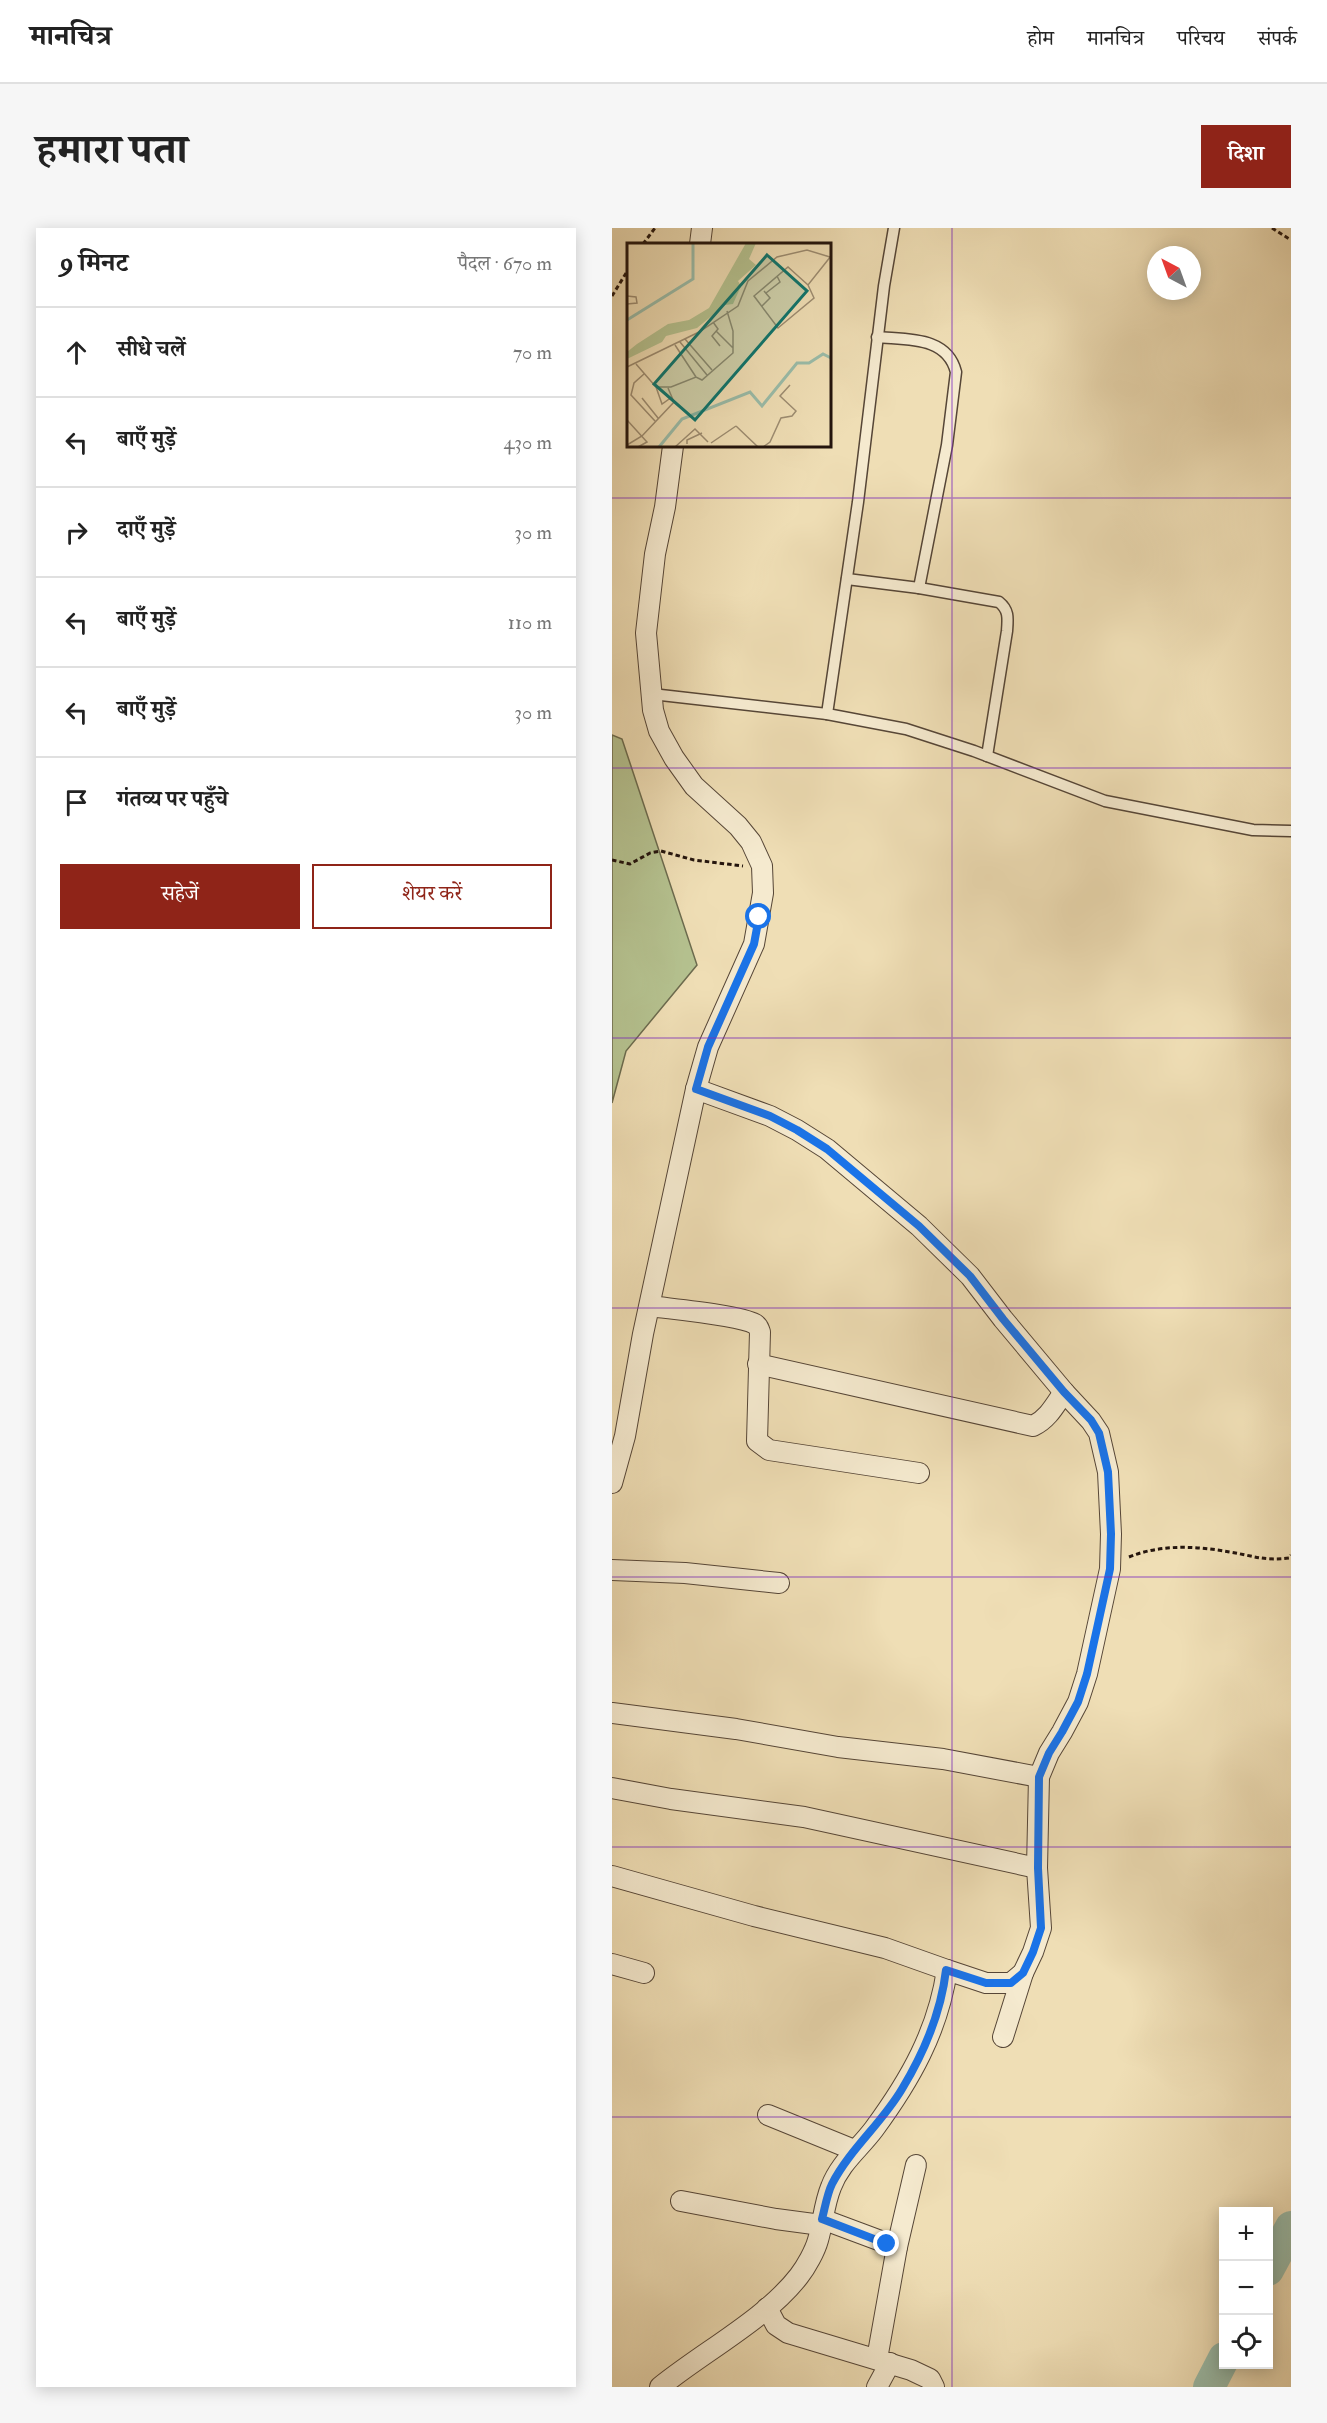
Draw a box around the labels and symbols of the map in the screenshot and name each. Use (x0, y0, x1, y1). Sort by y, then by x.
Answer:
inset map (627, 243, 831, 447)
north arrow (1147, 246, 1201, 300)
route start (745, 903, 771, 929)
route end (873, 2230, 899, 2256)

